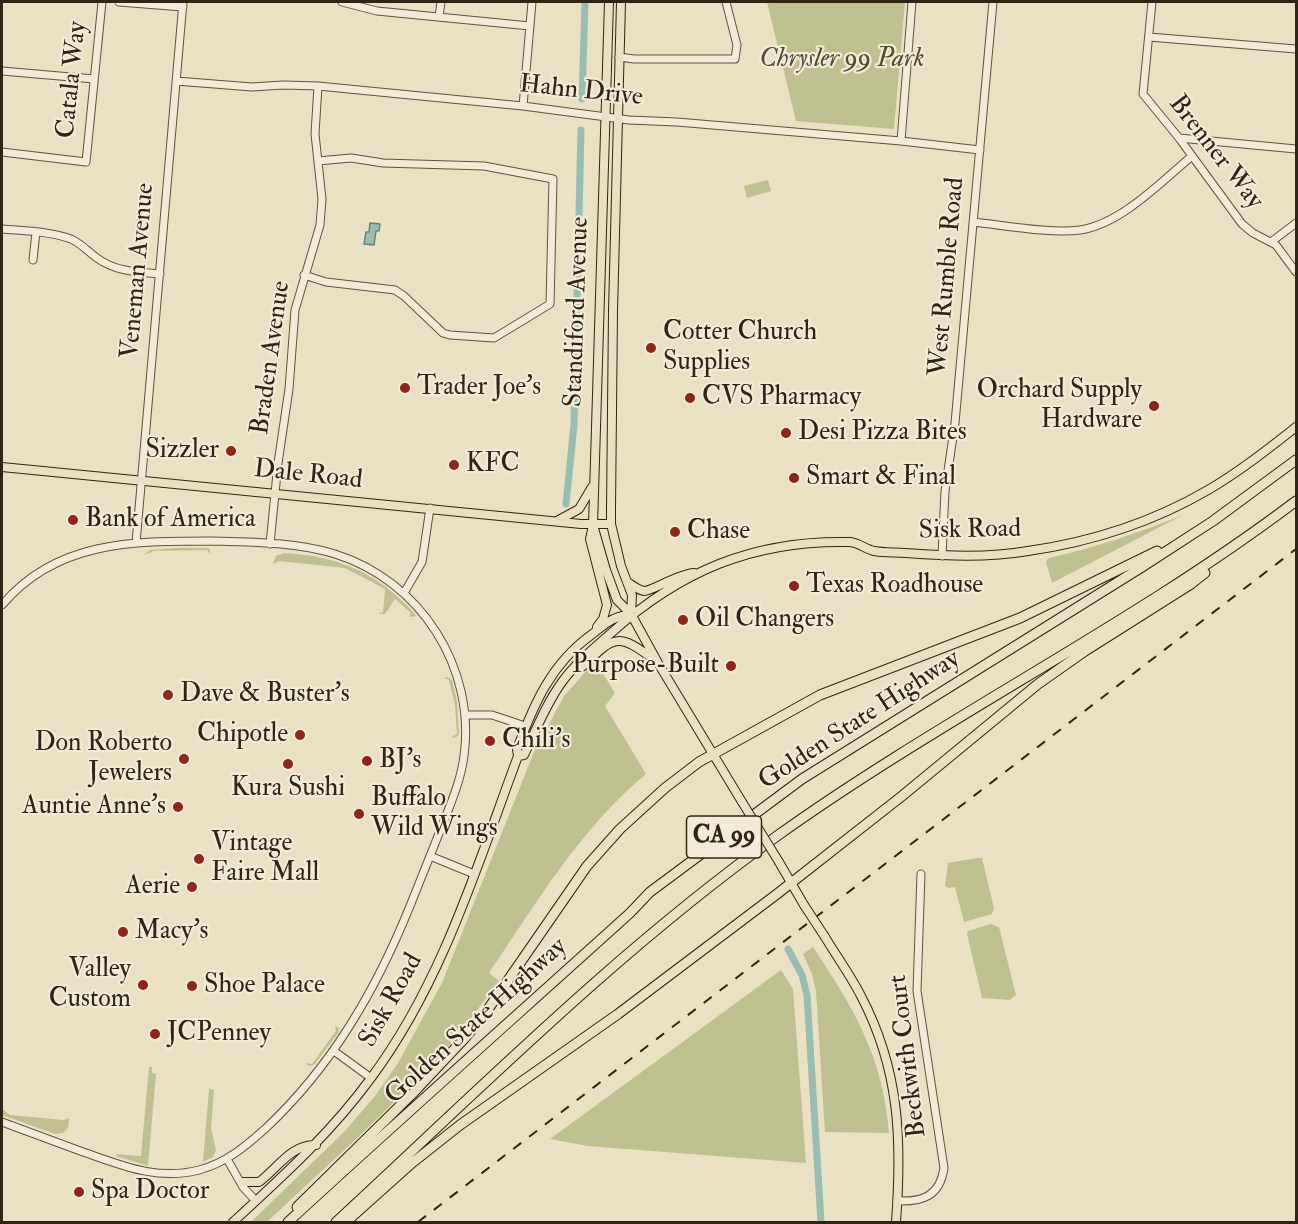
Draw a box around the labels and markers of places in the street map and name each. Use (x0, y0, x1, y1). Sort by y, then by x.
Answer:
place label: Cotter Church Supplies (663, 317, 817, 378)
marker: Cotter Church Supplies (644, 341, 658, 355)
place label: Trader Joe's (417, 372, 541, 404)
place label: Orchard Supply Hardware (977, 375, 1142, 436)
marker: Trader Joe's (398, 381, 412, 395)
place label: CVS Pharmacy (702, 382, 861, 414)
marker: CVS Pharmacy (683, 391, 697, 405)
marker: Orchard Supply Hardware (1147, 399, 1161, 413)
place label: Desi Pizza Bites (798, 417, 967, 449)
marker: Desi Pizza Bites (779, 426, 793, 440)
place label: Sizzler (145, 435, 219, 467)
marker: Sizzler (224, 444, 238, 458)
place label: KFC (466, 449, 520, 481)
marker: KFC (447, 458, 461, 472)
place label: Smart & Final (806, 462, 956, 494)
marker: Smart & Final (787, 471, 801, 485)
place label: Bank of America (85, 504, 256, 536)
marker: Bank of America (66, 513, 80, 527)
place label: Chase (687, 516, 750, 548)
marker: Chase (668, 525, 682, 539)
place label: Texas Roadhouse (806, 570, 983, 602)
marker: Texas Roadhouse (787, 579, 801, 593)
place label: Oil Changers (695, 604, 834, 636)
marker: Oil Changers (676, 613, 690, 627)
place label: Purpose-Built (572, 650, 719, 682)
marker: Purpose-Built (724, 659, 738, 673)
place label: Dave & Buster's (180, 679, 350, 711)
marker: Dave & Buster's (161, 688, 175, 702)
place label: Chipotle (197, 719, 288, 751)
place label: Chili's (502, 725, 570, 757)
place label: Don Roberto Jewelers (34, 728, 172, 790)
marker: Chipotle (293, 728, 307, 742)
marker: Chili's (483, 734, 497, 748)
place label: BJ's (379, 745, 422, 777)
marker: Don Roberto Jewelers (177, 752, 191, 766)
marker: BJ's (360, 754, 374, 768)
marker: Kura Sushi (281, 757, 295, 771)
place label: Kura Sushi (231, 773, 345, 805)
place label: Buffalo Wild Wings (371, 783, 498, 844)
place label: Auntie Anne's (22, 791, 166, 823)
marker: Auntie Anne's (171, 800, 185, 814)
marker: Buffalo Wild Wings (352, 807, 366, 821)
place label: Vintage Faire Mall (211, 828, 319, 890)
marker: Vintage Faire Mall (192, 852, 206, 866)
place label: Aerie (125, 871, 180, 903)
marker: Aerie (185, 880, 199, 894)
place label: Macy's (135, 916, 208, 948)
marker: Macy's (116, 925, 130, 939)
place label: Valley Custom (49, 954, 131, 1016)
place label: Shoe Palace (204, 970, 325, 1002)
marker: Valley Custom (136, 978, 150, 992)
marker: Shoe Palace (185, 979, 199, 993)
place label: JCPenney (167, 1018, 271, 1050)
marker: JCPenney (148, 1027, 162, 1041)
place label: Spa Doctor (91, 1176, 209, 1208)
marker: Spa Doctor (72, 1185, 86, 1199)

